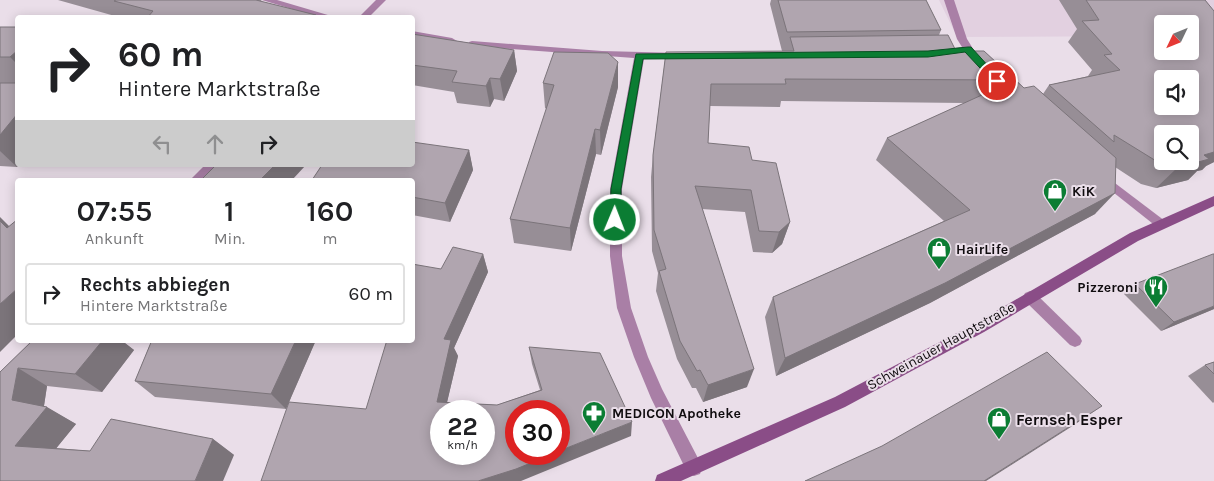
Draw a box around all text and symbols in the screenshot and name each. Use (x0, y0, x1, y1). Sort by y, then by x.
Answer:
north arrow (1154, 15, 1199, 60)
map controls (1154, 15, 1199, 170)
text: 60 m (118, 34, 203, 75)
icon: right (35, 35, 100, 100)
pin (976, 60, 1018, 102)
icon: arrive (983, 67, 1011, 95)
button: sound (1154, 70, 1199, 115)
text: Hintere Marktstraße (118, 76, 321, 102)
button: search (1154, 125, 1199, 170)
icon: left (148, 130, 176, 158)
icon: ahead (201, 130, 229, 158)
icon: right (254, 130, 282, 158)
shop icon: KiK (1042, 178, 1068, 212)
place label: KiK (1072, 183, 1096, 200)
text: 07:55 (77, 193, 152, 229)
text: 1 (224, 193, 235, 229)
text: 160 (306, 193, 353, 229)
position arrow (588, 193, 640, 245)
text: Ankunft (85, 229, 144, 248)
text: Min. (214, 229, 245, 248)
text: m (322, 229, 337, 248)
shop icon: HairLife (926, 236, 952, 270)
place label: HairLife (956, 241, 1008, 258)
text: Rechts abbiegen (80, 274, 230, 296)
restaurant icon: Pizzeroni (1143, 274, 1169, 308)
place label: Pizzeroni (1077, 279, 1138, 296)
icon: right (37, 280, 65, 308)
text: 60 m (349, 283, 393, 305)
text: Hintere Marktstraße (80, 296, 227, 315)
street label: Schweinauer Hauptstraße (864, 298, 1018, 394)
speed limit sign: 30 (505, 400, 570, 465)
pharmacy icon: MEDICON Apotheke (581, 400, 607, 434)
place label: MEDICON Apotheke (612, 405, 741, 422)
shop icon: Fernseh Esper (986, 406, 1012, 440)
place label: Fernseh Esper (1016, 410, 1123, 429)
text: 22 (447, 412, 478, 441)
text: km/h (447, 438, 478, 452)

